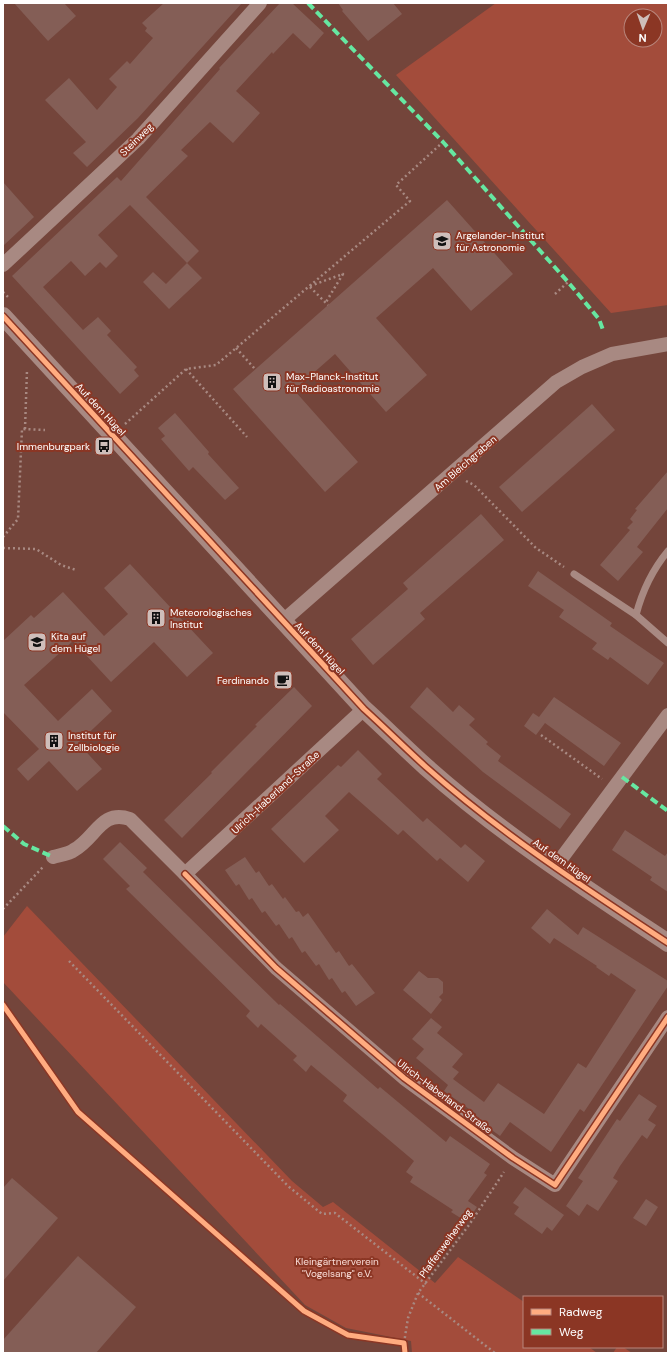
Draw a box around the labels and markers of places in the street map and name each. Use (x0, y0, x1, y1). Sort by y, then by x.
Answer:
place label: Argelander-Institut für Astronomie (456, 229, 545, 254)
school or university icon: Argelander-Institut für Astronomie (431, 230, 453, 252)
place label: Max-Planck-Institut für Radioastronomie (286, 370, 380, 395)
building icon: Max-Planck-Institut für Radioastronomie (261, 371, 283, 393)
bus stop icon: Immenburgpark (93, 435, 115, 457)
place label: Immenburgpark (17, 440, 90, 453)
place label: Meteorologisches Institut (170, 606, 252, 631)
building icon: Meteorologisches Institut (145, 607, 167, 629)
place label: Kita auf dem Hügel (51, 630, 100, 655)
school or university icon: Kita auf dem Hügel (26, 631, 48, 653)
cafe icon: Ferdinando (272, 669, 294, 691)
place label: Ferdinando (217, 674, 269, 687)
place label: Institut für Zellbiologie (68, 729, 120, 754)
building icon: Institut für Zellbiologie (43, 730, 65, 752)

